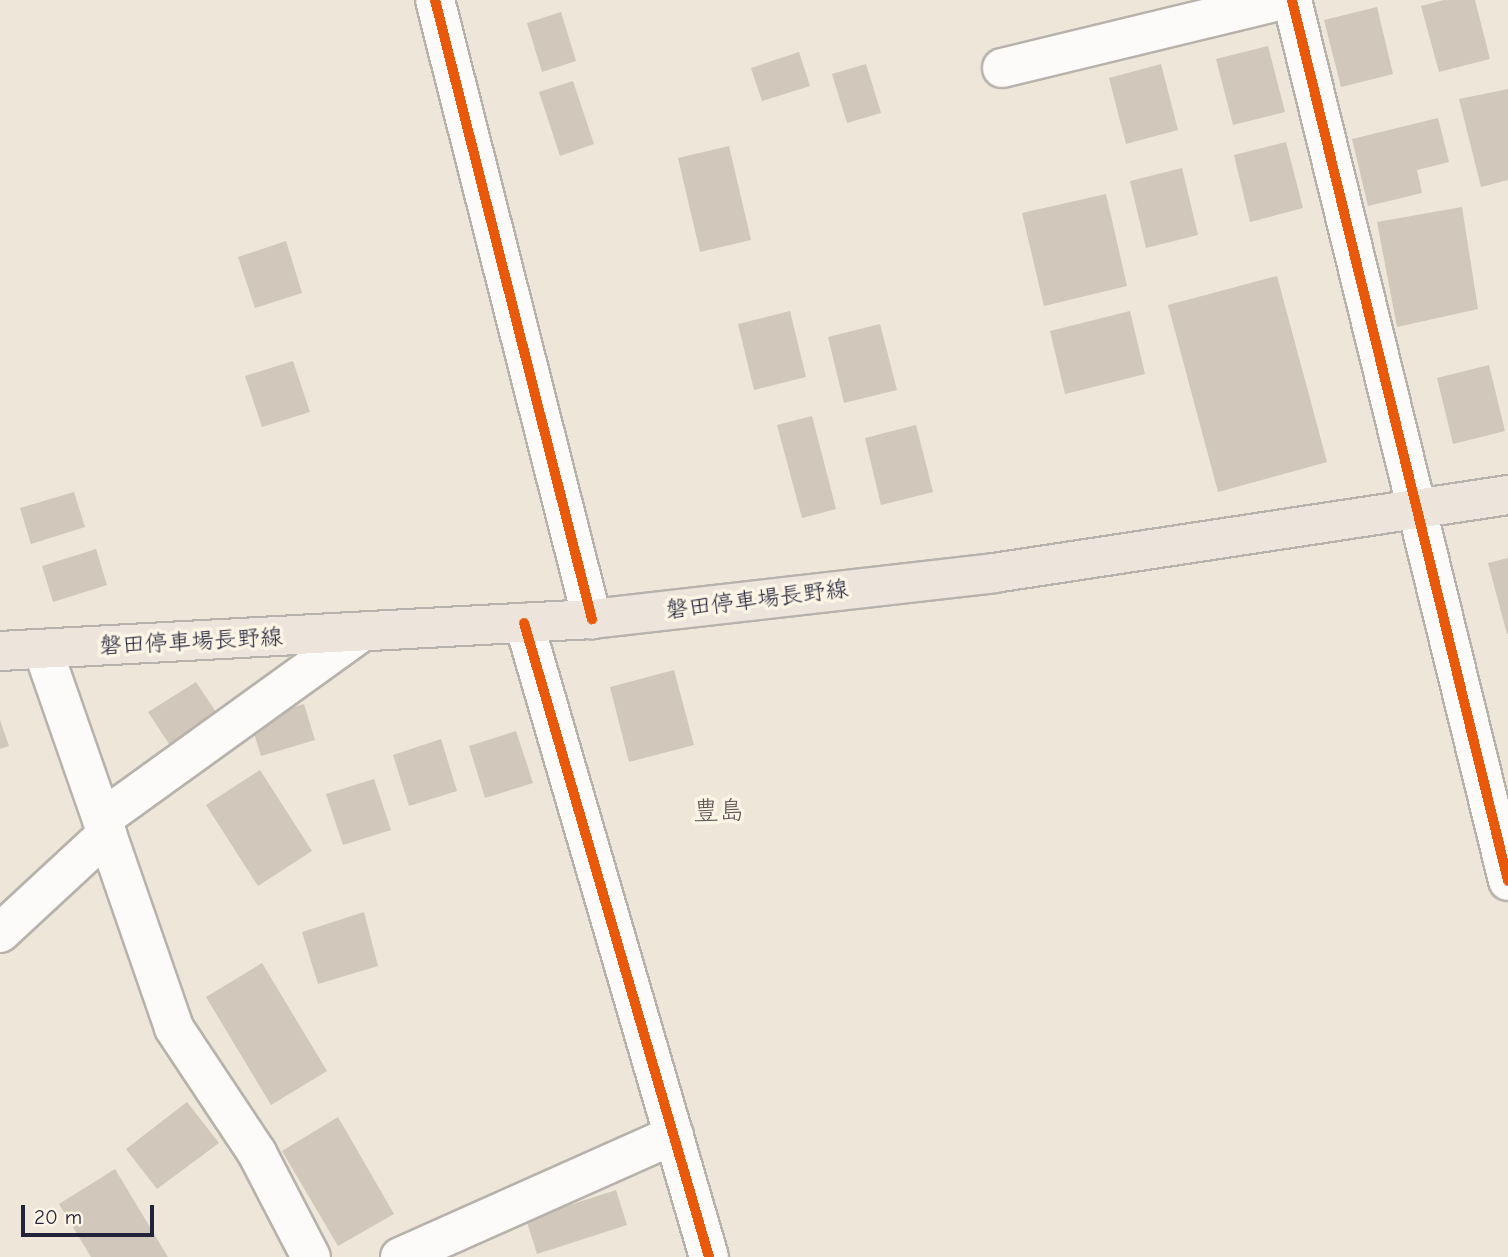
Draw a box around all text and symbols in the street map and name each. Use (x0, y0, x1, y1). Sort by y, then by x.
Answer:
street label: 磐田停車場長野線 (664, 575, 850, 625)
street label: 磐田停車場長野線 (98, 623, 284, 661)
district label: 豊島 (693, 796, 745, 828)
scale bar (24, 1190, 158, 1234)
text: 20 m (34, 1205, 82, 1229)

